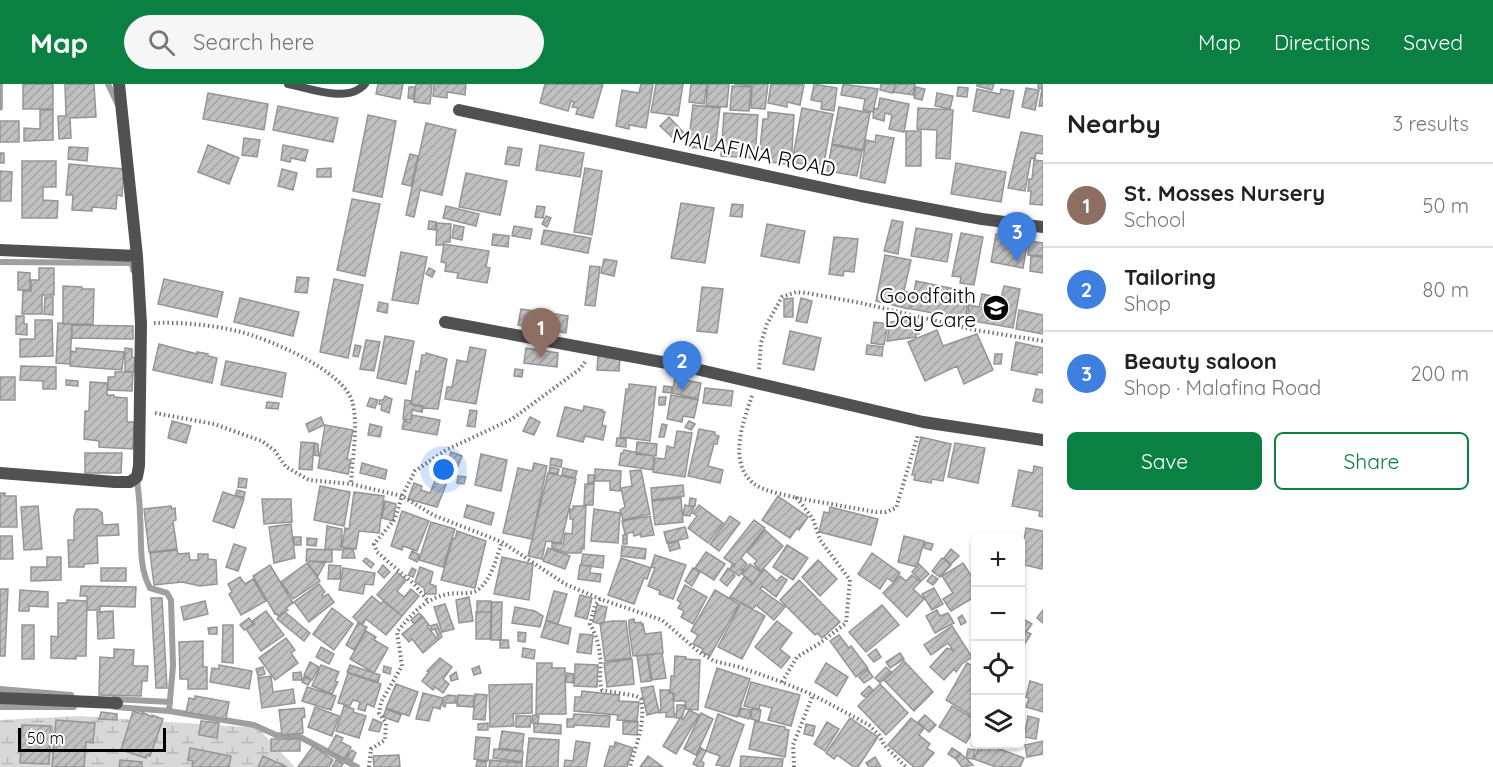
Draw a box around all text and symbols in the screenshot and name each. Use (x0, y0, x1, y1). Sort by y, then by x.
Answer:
search box (124, 15, 544, 69)
text: Map (30, 25, 88, 60)
icon: search (145, 26, 178, 59)
text: Search here (193, 28, 315, 56)
text: Map (1198, 29, 1241, 55)
text: Directions (1274, 29, 1370, 55)
text: Saved (1403, 29, 1463, 55)
text: Nearby (1067, 107, 1161, 140)
text: 3 results (1393, 111, 1469, 136)
street label: MALAFINA ROAD (670, 122, 838, 182)
text: St. Mosses Nursery (1124, 179, 1325, 207)
text: 1 (1083, 193, 1090, 218)
text: 50 m (1423, 193, 1469, 218)
text: School (1124, 207, 1186, 232)
pin: 3 (998, 212, 1036, 262)
text: Tailoring (1124, 263, 1216, 291)
text: 2 (1081, 277, 1092, 302)
text: 80 m (1423, 277, 1469, 302)
place label: Goodfaith Day Care (879, 282, 976, 332)
text: Shop (1124, 291, 1171, 316)
school or university icon: Goodfaith Day Care (981, 293, 1011, 323)
pin: 1 (522, 308, 560, 358)
pin: 2 (662, 342, 702, 391)
text: Beauty saloon (1124, 347, 1277, 375)
text: 3 (1081, 361, 1092, 386)
text: 200 m (1410, 361, 1469, 386)
text: Shop · Malafina Road (1124, 375, 1321, 400)
button: Save (1067, 432, 1262, 490)
button: Share (1274, 432, 1469, 490)
your location (429, 455, 458, 484)
map controls (971, 533, 1025, 749)
button: + (971, 533, 1025, 587)
button: − (971, 587, 1025, 641)
button: locate (971, 641, 1025, 695)
button: layers (971, 695, 1025, 749)
scale bar (18, 725, 166, 752)
text: 50 m (27, 728, 64, 748)

